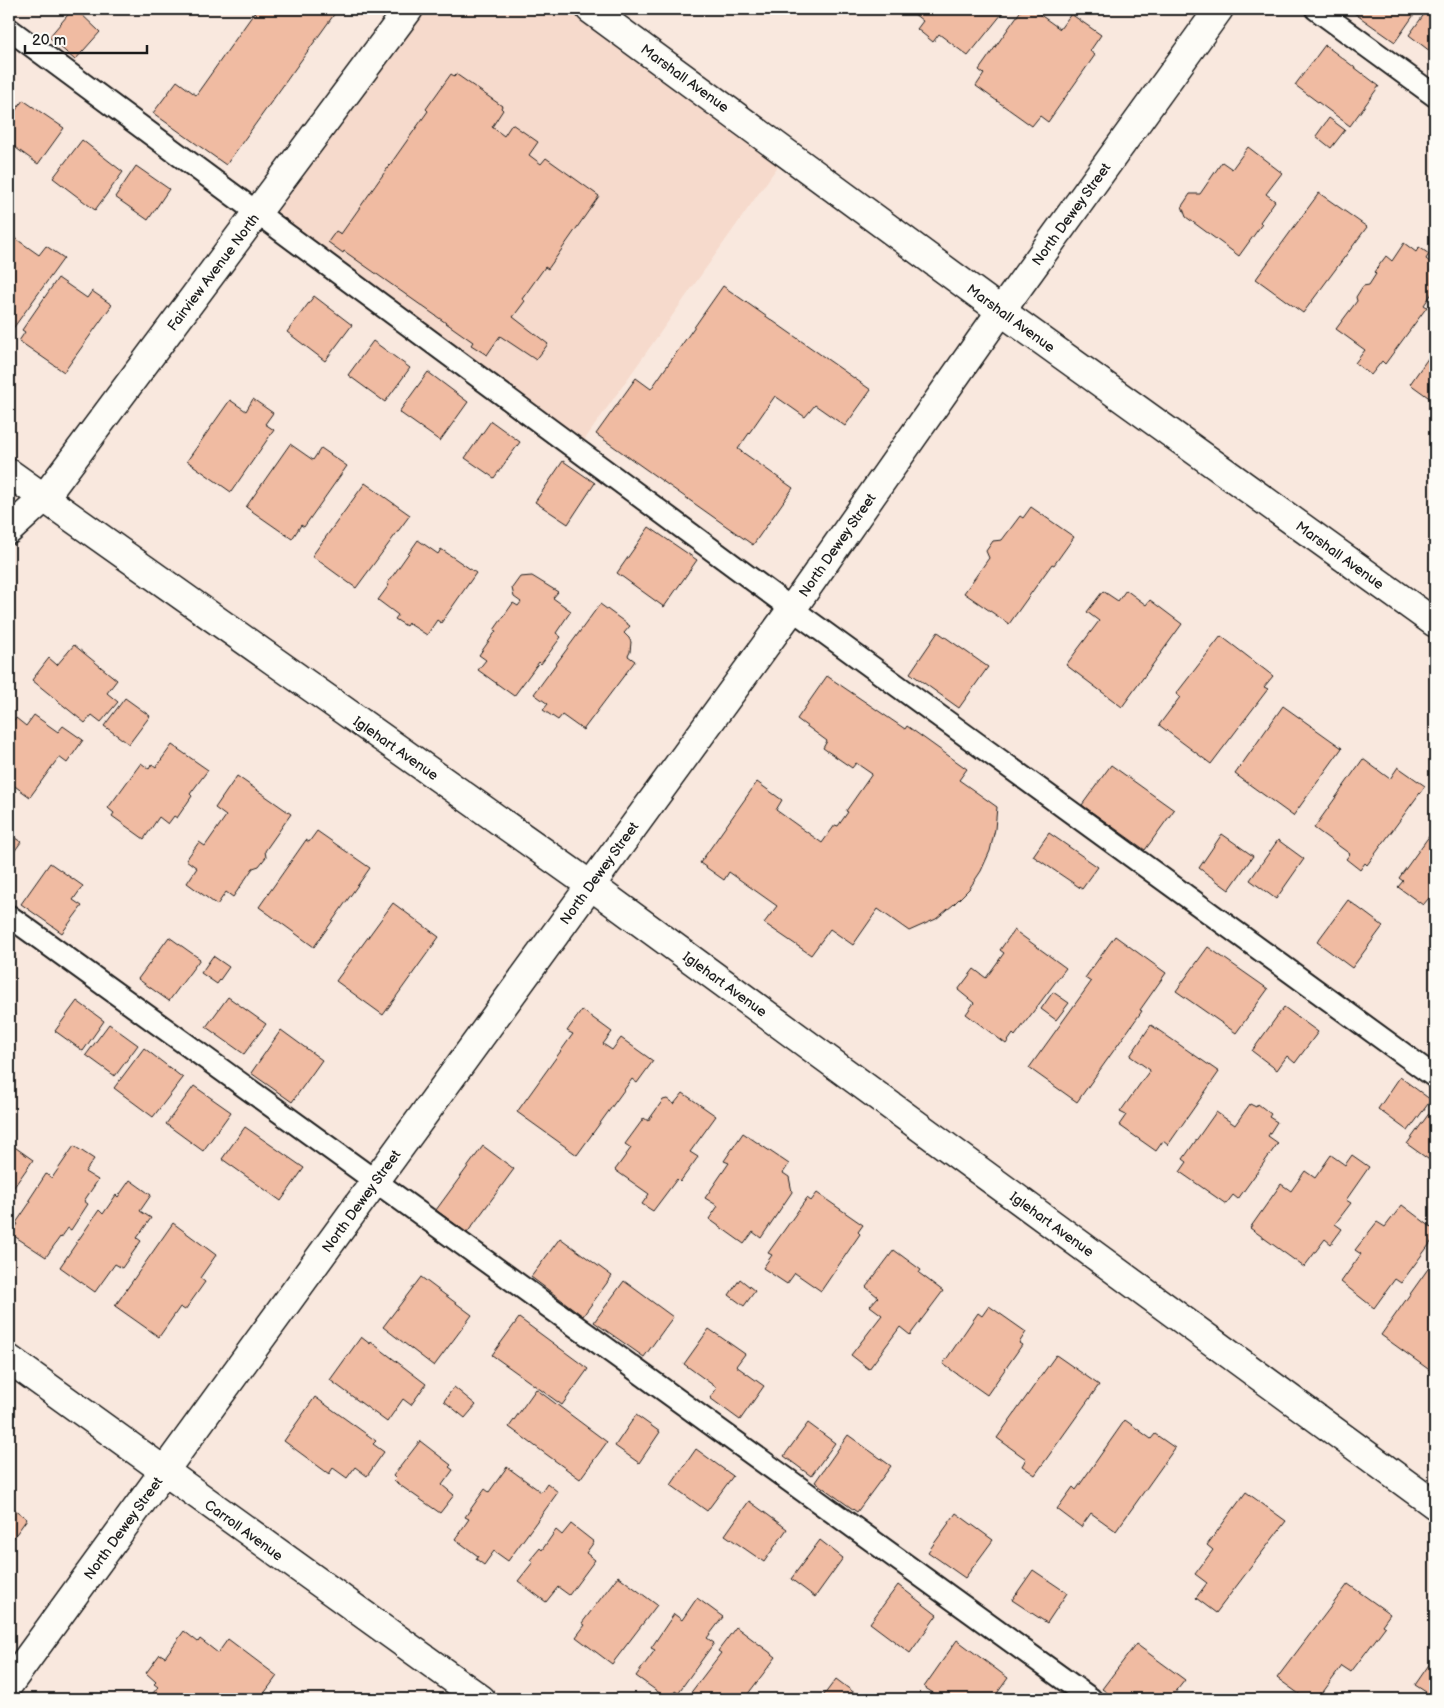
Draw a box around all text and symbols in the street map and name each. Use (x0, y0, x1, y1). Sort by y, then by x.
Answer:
scale bar (25, 22, 148, 54)
text: 20 m (32, 31, 66, 50)
street label: Marshall Avenue (637, 41, 732, 116)
street label: North Dewey Street (1028, 159, 1115, 269)
street label: Fairview Avenue North (164, 210, 263, 334)
street label: Marshall Avenue (963, 281, 1058, 356)
street label: North Dewey Street (795, 490, 880, 600)
street label: Marshall Avenue (1292, 518, 1387, 593)
street label: Iglehart Avenue (350, 713, 441, 784)
street label: North Dewey Street (556, 818, 643, 928)
street label: Iglehart Avenue (679, 948, 770, 1021)
street label: North Dewey Street (318, 1146, 405, 1256)
street label: Iglehart Avenue (1006, 1188, 1097, 1261)
street label: North Dewey Street (80, 1473, 167, 1583)
street label: Carroll Avenue (201, 1496, 286, 1565)

